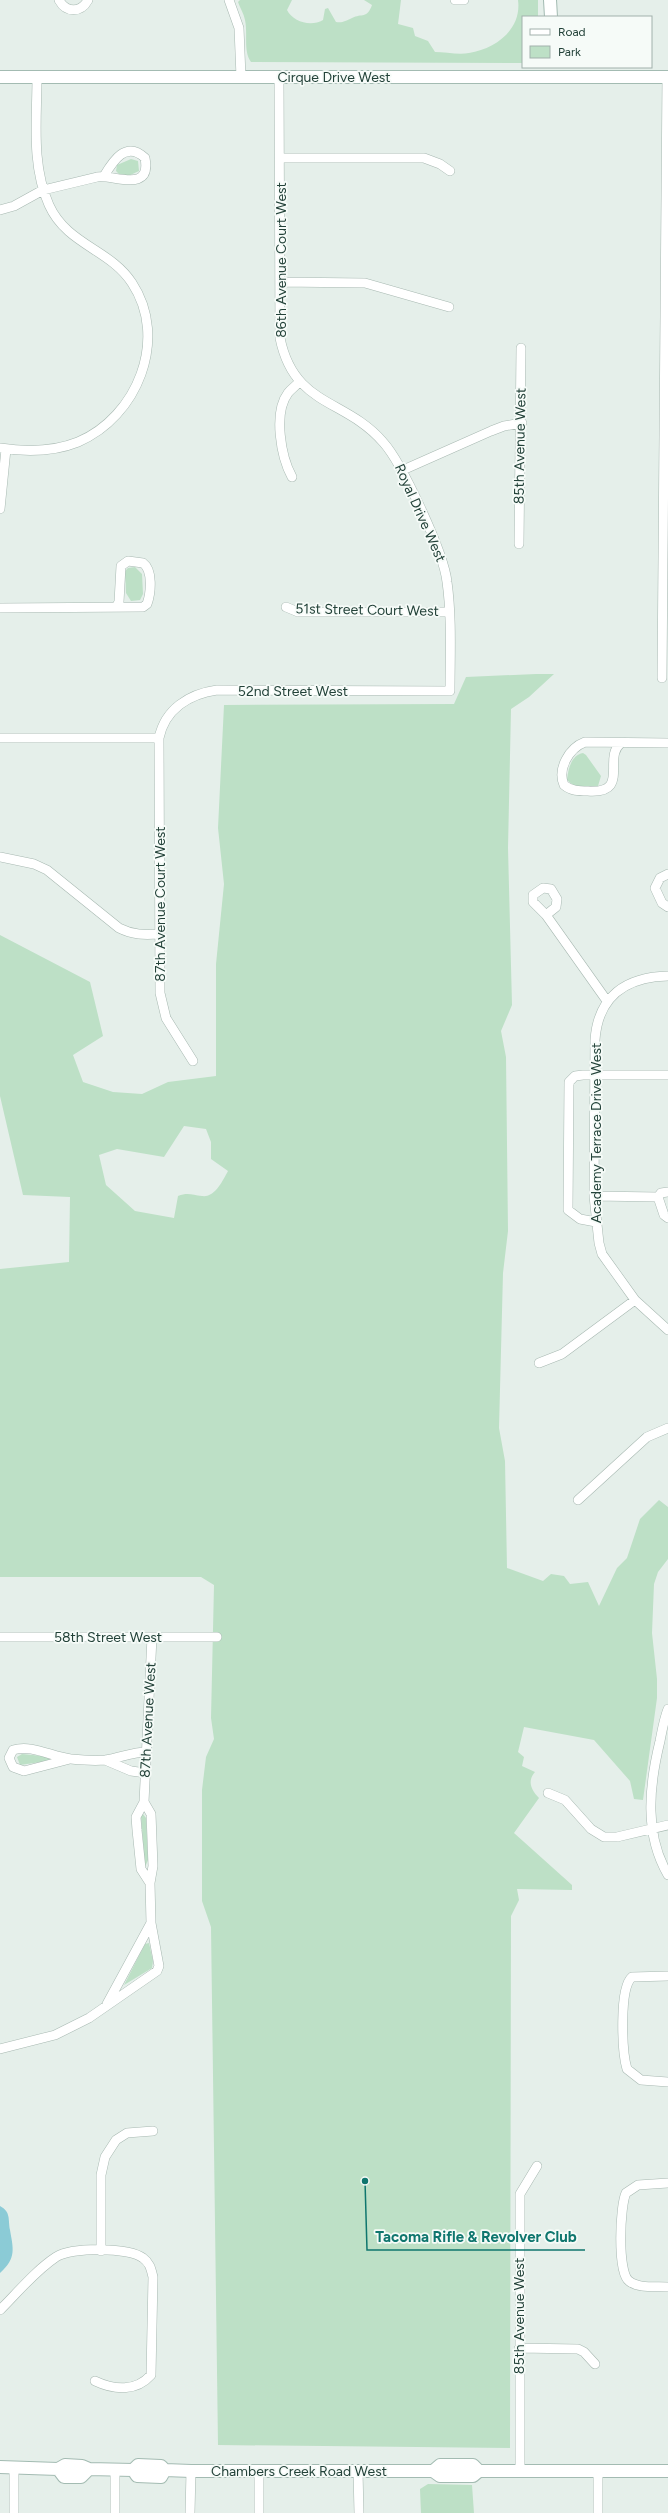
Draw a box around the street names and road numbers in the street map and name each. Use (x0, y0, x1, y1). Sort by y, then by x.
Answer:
street label: Cirque Drive West (277, 69, 391, 86)
street label: 86th Avenue Court West (273, 182, 290, 338)
street label: 85th Avenue West (510, 388, 530, 504)
street label: Royal Drive West (391, 461, 449, 565)
street label: 51st Street Court West (295, 600, 439, 620)
street label: 52nd Street West (238, 683, 348, 700)
street label: 87th Avenue Court West (152, 826, 169, 982)
street label: Academy Terrace Drive West (588, 1043, 605, 1223)
street label: 58th Street West (54, 1629, 162, 1646)
street label: 87th Avenue West (136, 1662, 160, 1778)
street label: 85th Avenue West (511, 2258, 528, 2374)
street label: Chambers Creek Road West (211, 2463, 387, 2480)

